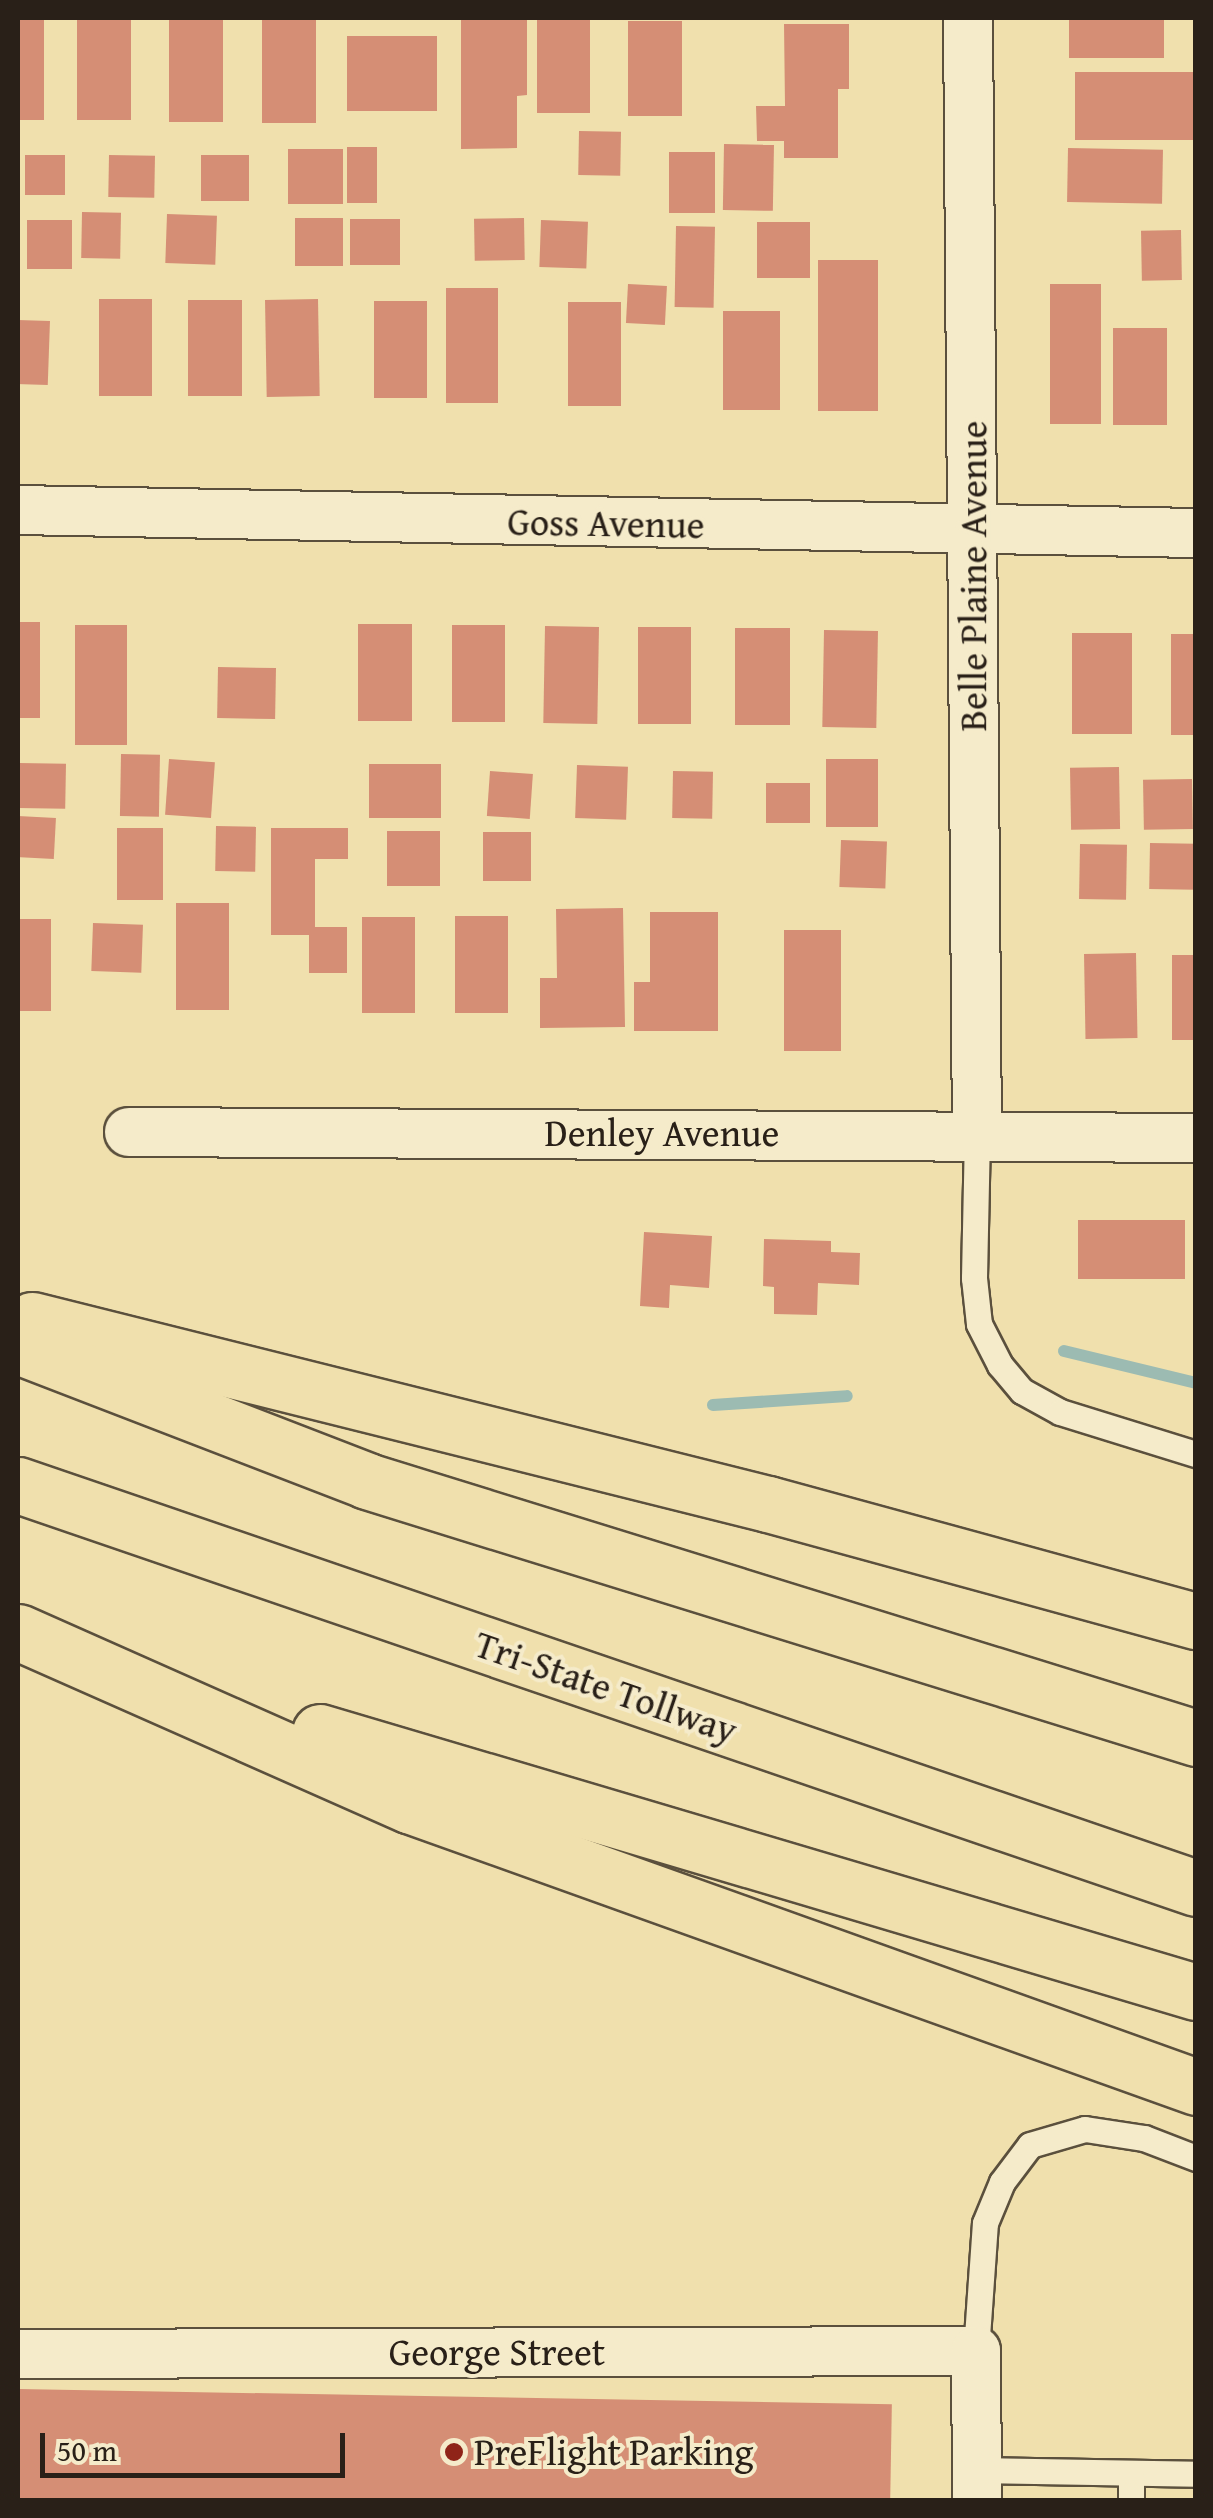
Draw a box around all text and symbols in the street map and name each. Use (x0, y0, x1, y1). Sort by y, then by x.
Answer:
street label: Belle Plaine Avenue (950, 421, 996, 731)
street label: Goss Avenue (507, 498, 705, 548)
street label: Denley Avenue (545, 1110, 779, 1156)
street label: Tri-State Tollway (469, 1621, 743, 1753)
street label: George Street (389, 2329, 605, 2375)
scale bar (45, 2413, 350, 2475)
text: 50 m (57, 2428, 117, 2472)
place label: PreFlight Parking (474, 2429, 754, 2475)
marker: PreFlight Parking (443, 2441, 465, 2463)

